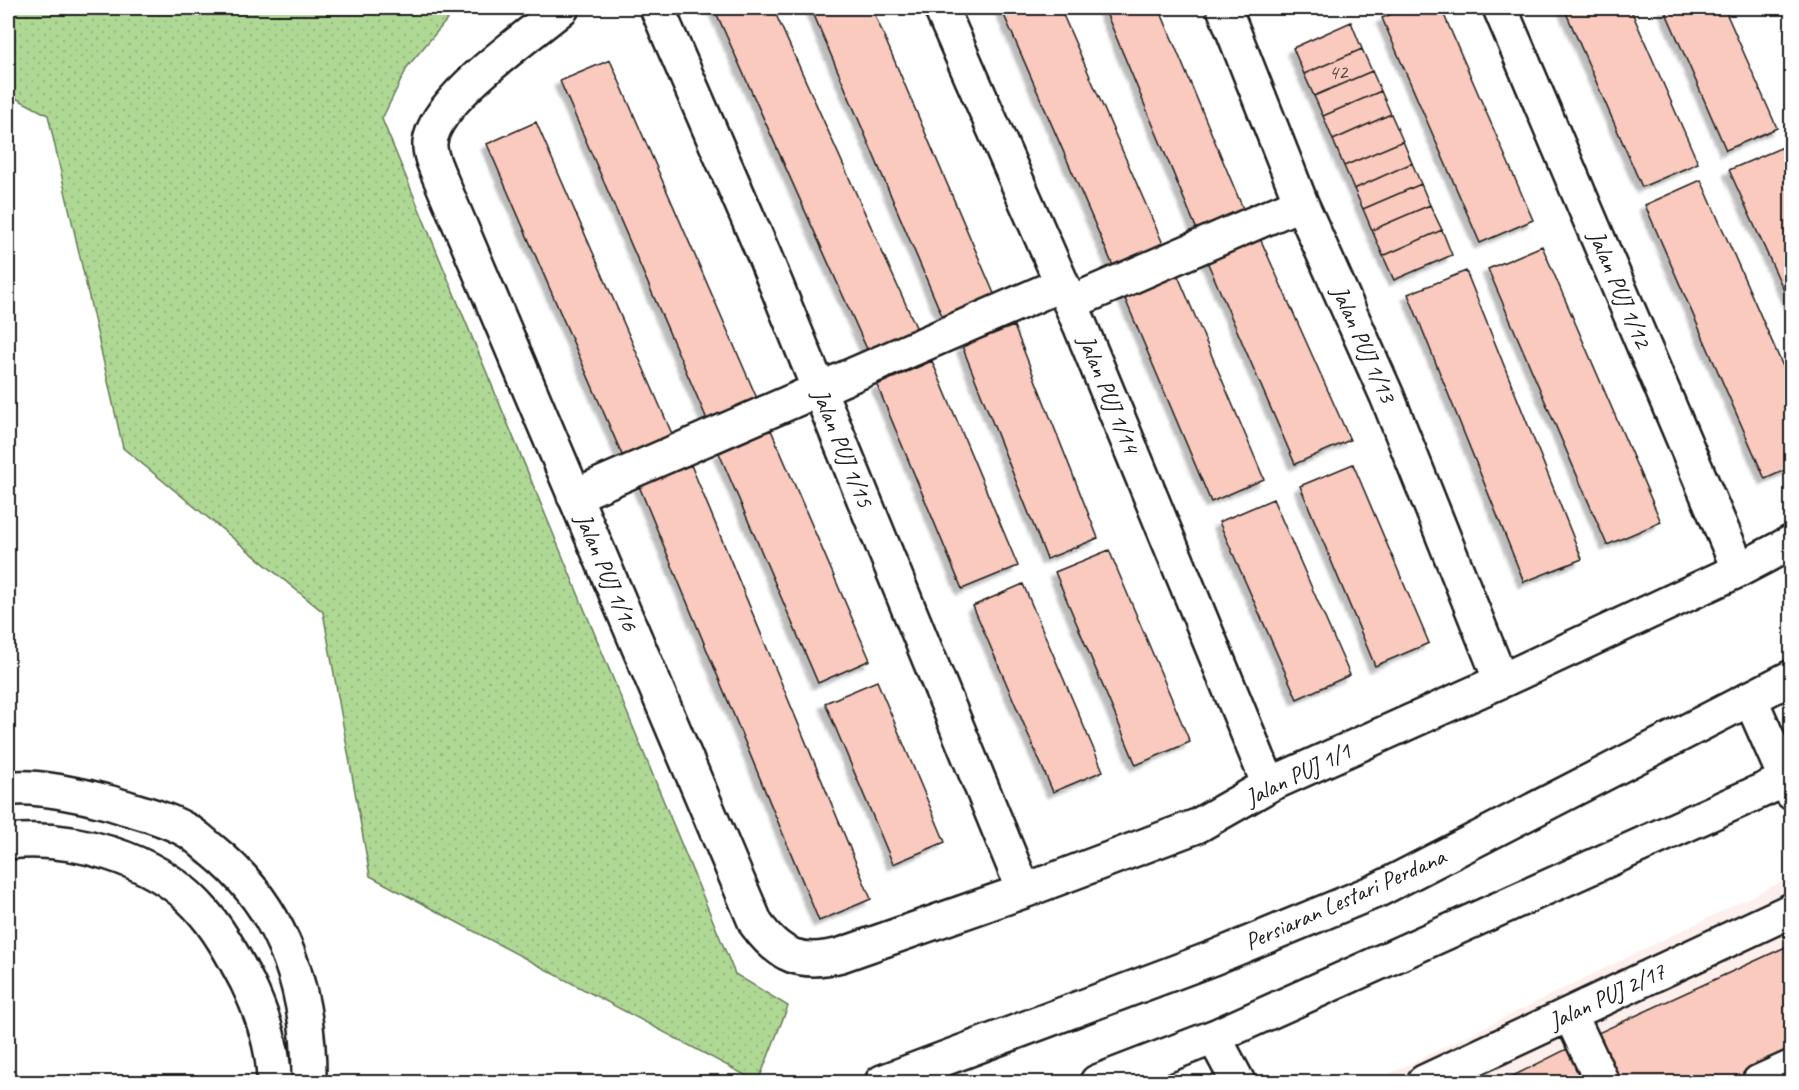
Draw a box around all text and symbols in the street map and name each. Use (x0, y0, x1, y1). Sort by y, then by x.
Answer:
house number: 42 (1329, 59, 1349, 85)
street label: Jalan PUJ 1/12 (1581, 225, 1659, 354)
street label: Jalan PUJ 1/13 (1325, 280, 1404, 409)
street label: Jalan PUJ 1/14 (1071, 330, 1147, 459)
street label: Jalan PUJ 1/15 (805, 384, 881, 513)
street label: Jalan PUJ 1/16 (568, 508, 646, 636)
street label: Jalan PUJ 1/1 (1239, 735, 1357, 813)
street label: Persiaran Lestari Perdana (1240, 841, 1451, 957)
street label: Jalan PUJ 2/17 (1543, 956, 1671, 1036)

